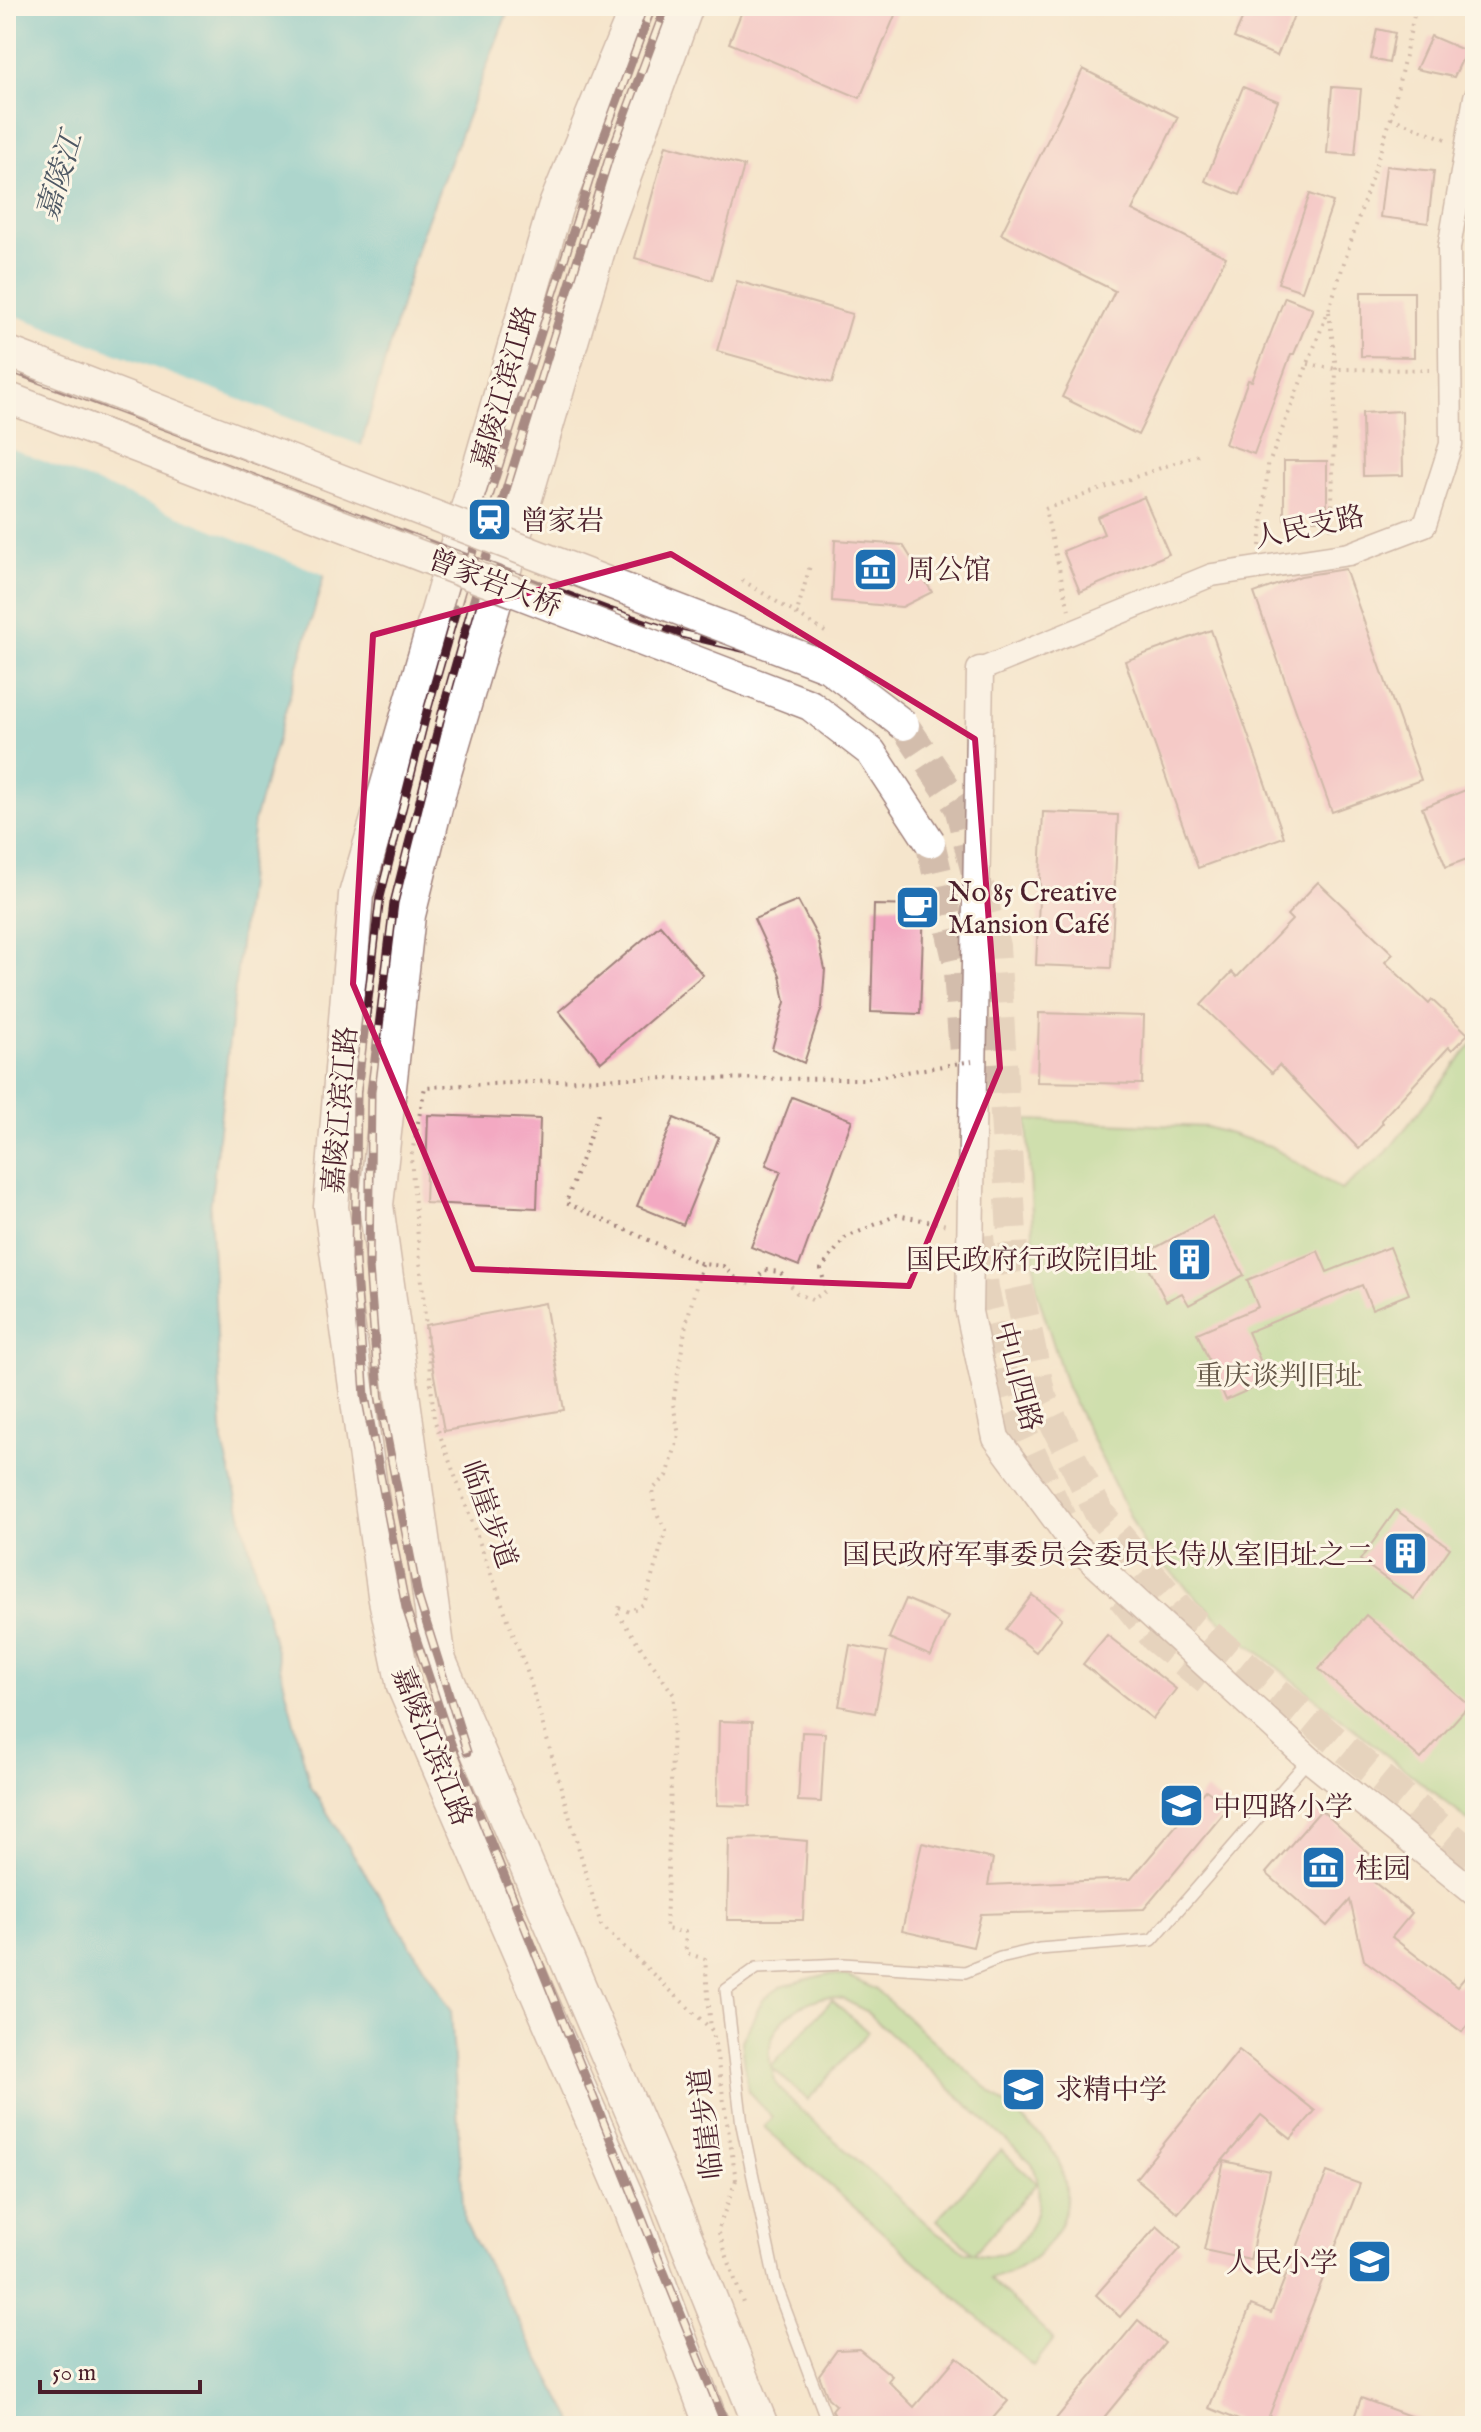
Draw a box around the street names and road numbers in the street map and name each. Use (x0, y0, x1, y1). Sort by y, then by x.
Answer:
street label: 嘉陵江滨江路 (465, 302, 545, 473)
street label: 人民支路 (1251, 500, 1368, 557)
street label: 曾家岩大桥 (422, 543, 566, 626)
street label: 嘉陵江滨江路 (317, 1025, 366, 1195)
street label: 中山四路 (985, 1318, 1048, 1435)
street label: 临崖步道 (452, 1456, 523, 1573)
street label: 嘉陵江滨江路 (383, 1662, 478, 1831)
street label: 临崖步道 (683, 2066, 732, 2181)

